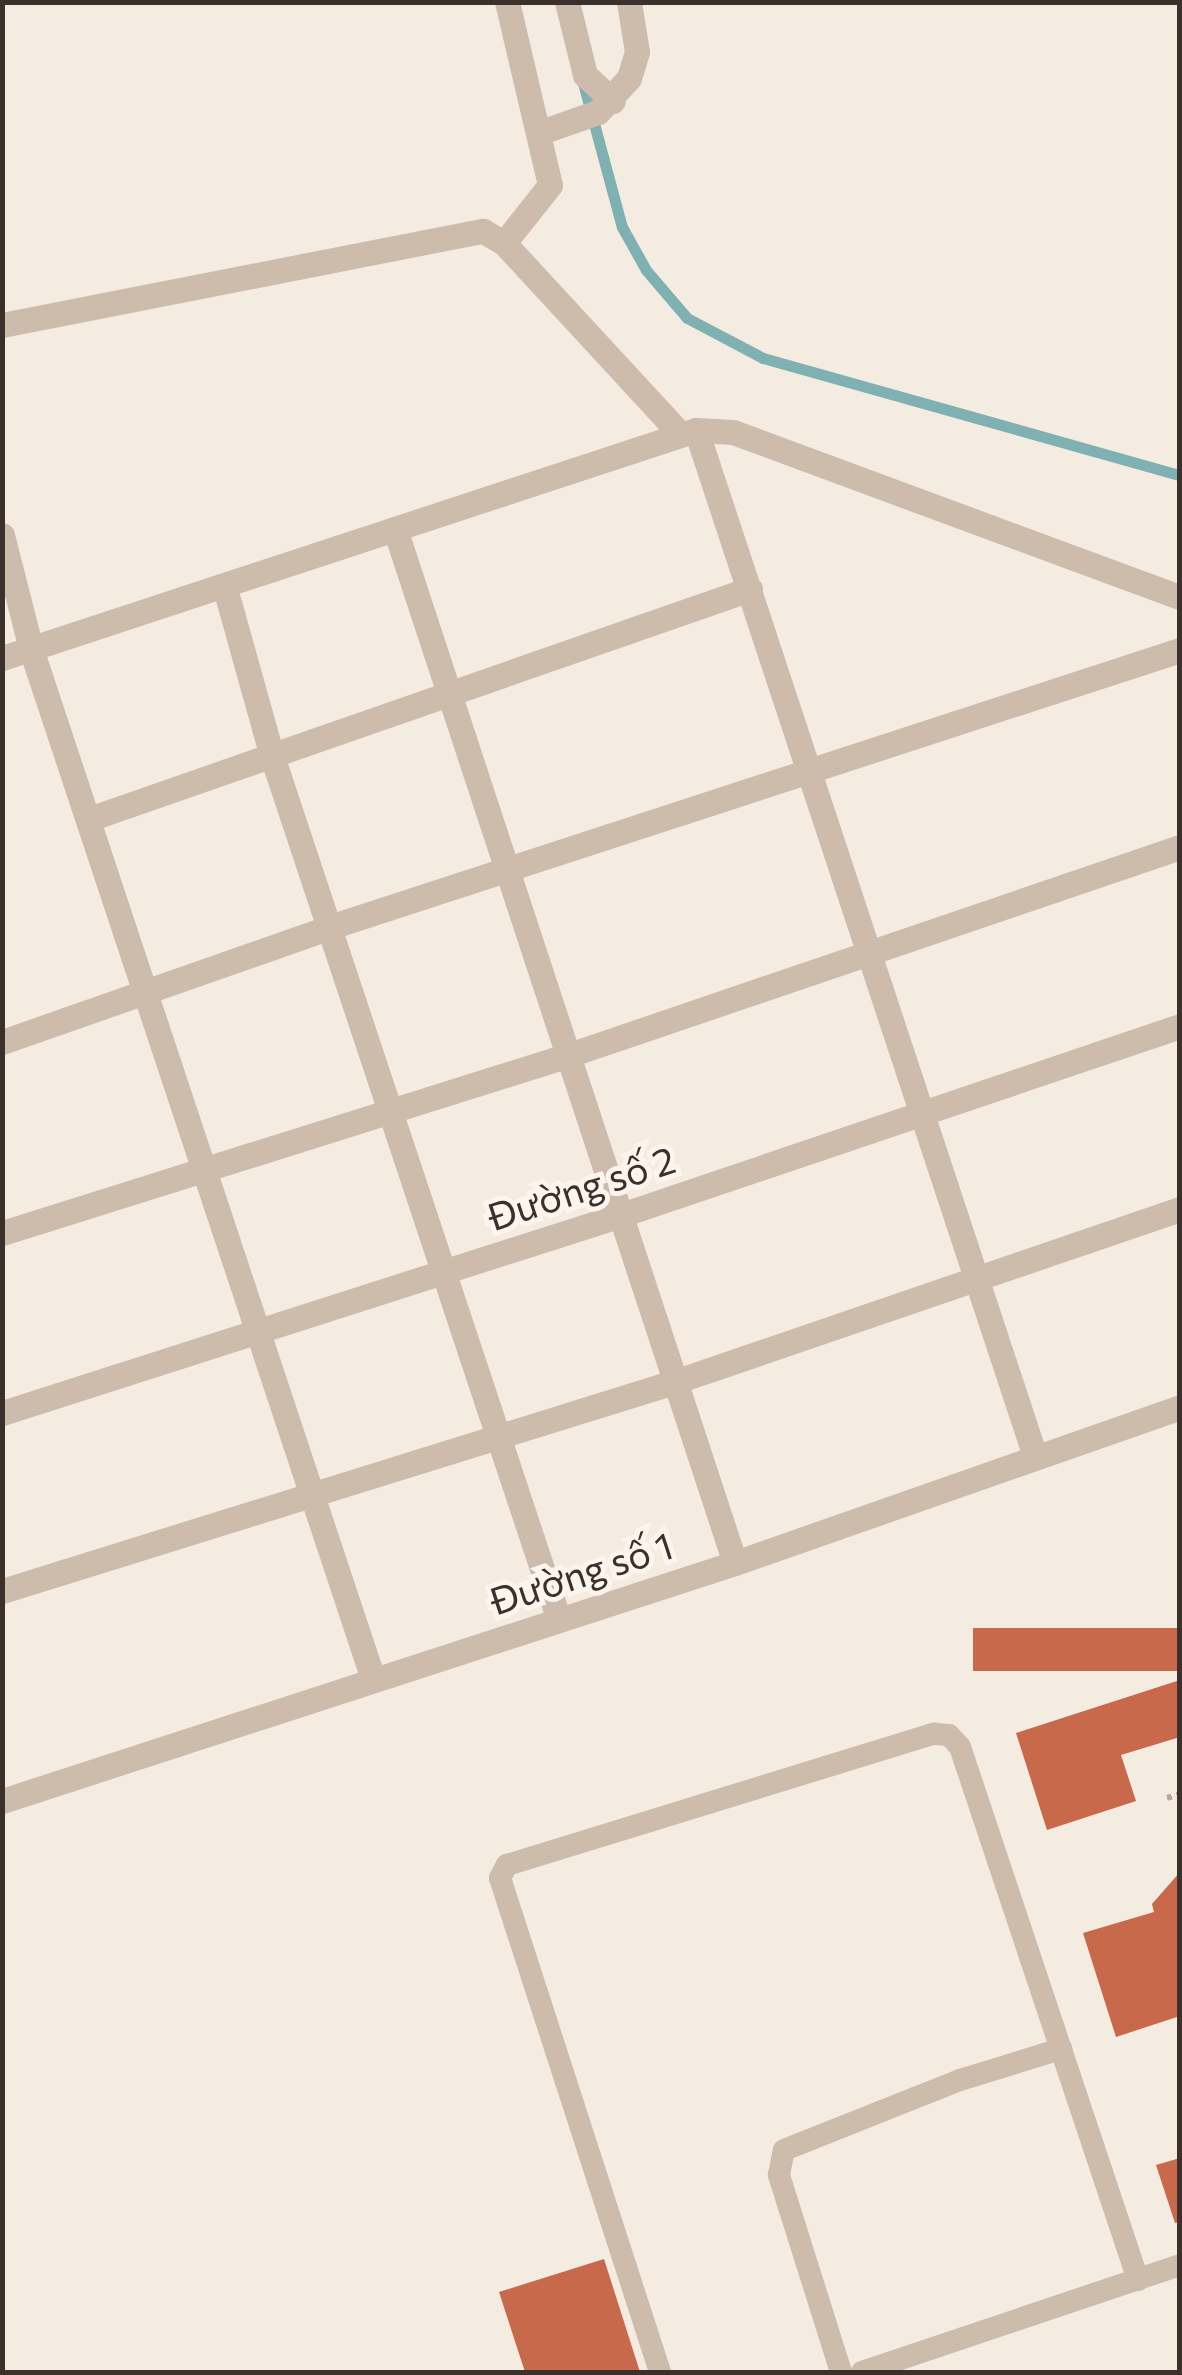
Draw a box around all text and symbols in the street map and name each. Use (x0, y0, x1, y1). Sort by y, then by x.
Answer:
street label: Đường số 2 (482, 1135, 680, 1239)
street label: Đường số 1 (484, 1521, 678, 1623)

